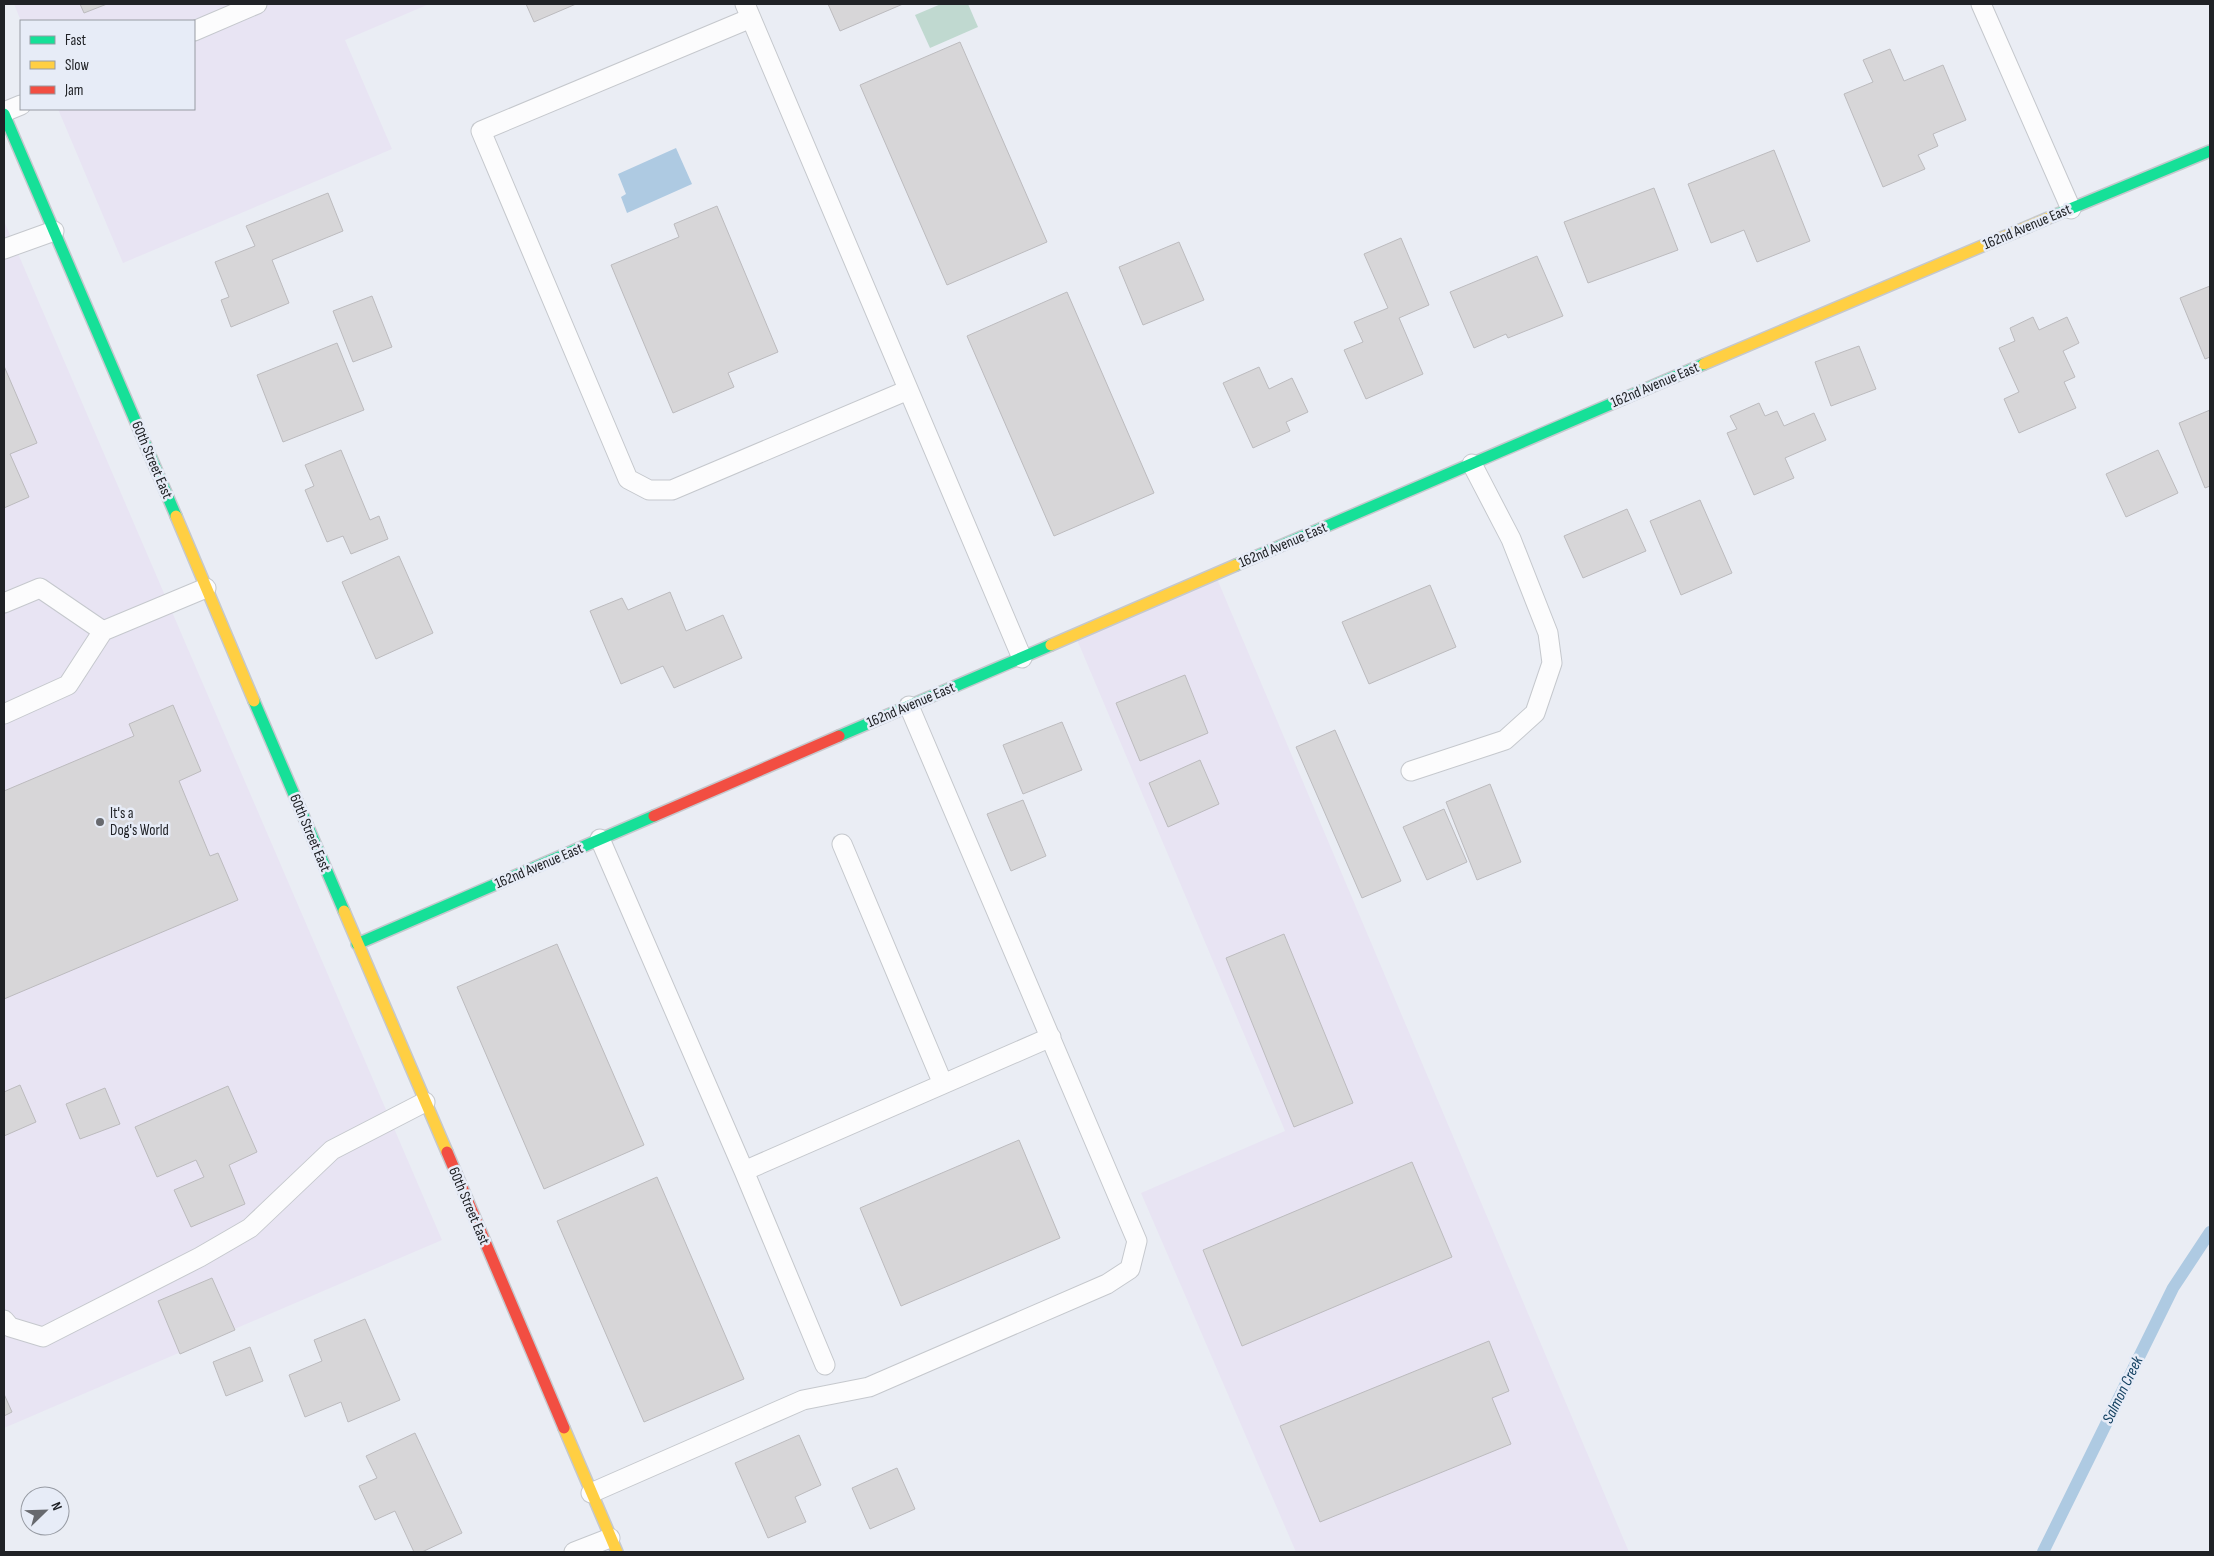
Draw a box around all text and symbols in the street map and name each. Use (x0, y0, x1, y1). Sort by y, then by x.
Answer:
legend (20, 20, 195, 110)
text: Fast (65, 31, 87, 50)
text: Slow (65, 56, 89, 75)
text: Jam (64, 81, 83, 100)
street label: 162nd Avenue East (1980, 200, 2074, 254)
street label: 162nd Avenue East (1608, 358, 1702, 412)
street label: 60th Street East (127, 418, 177, 502)
street label: 162nd Avenue East (1236, 518, 1330, 572)
street label: 162nd Avenue East (864, 678, 958, 732)
street label: 60th Street East (285, 791, 335, 875)
place label: It's a Dog's World (110, 804, 169, 840)
marker: It's a Dog's World (94, 816, 106, 828)
street label: 162nd Avenue East (492, 839, 586, 893)
street label: 60th Street East (444, 1164, 494, 1248)
water label: Salmon Creek (2099, 1352, 2148, 1427)
north arrow (20, 1486, 70, 1536)
text: N (47, 1499, 66, 1513)

